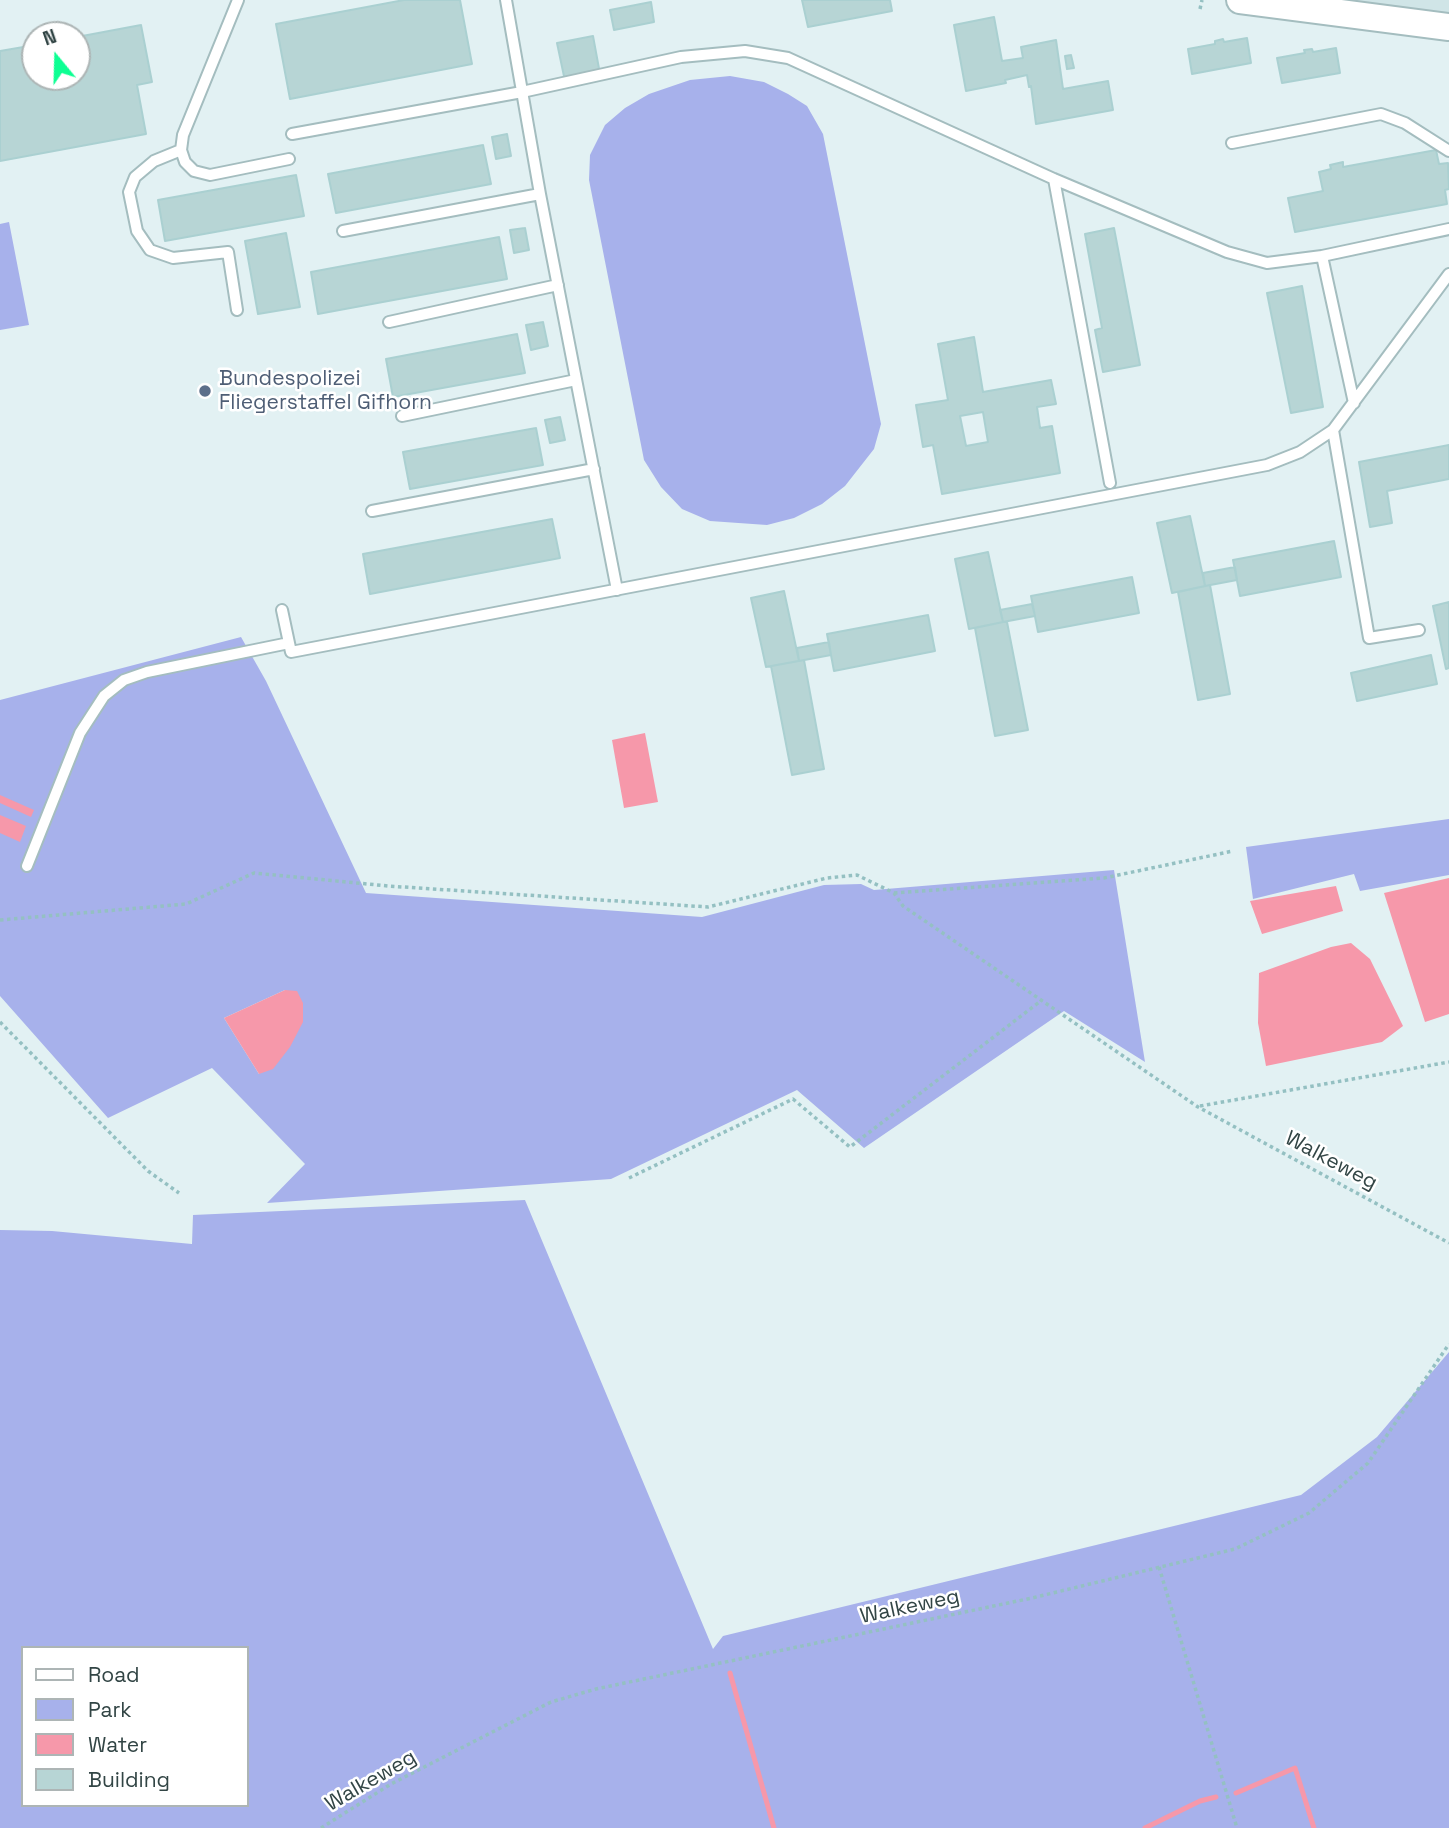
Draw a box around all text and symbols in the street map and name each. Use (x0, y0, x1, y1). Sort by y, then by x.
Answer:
north arrow (21, 21, 91, 91)
text: N (40, 24, 60, 51)
place label: Bundespolizei Fliegerstaffel Gifhorn (219, 366, 432, 416)
marker: Bundespolizei Fliegerstaffel Gifhorn (197, 383, 213, 399)
street label: Walkeweg (1281, 1126, 1381, 1196)
street label: Walkeweg (858, 1584, 962, 1630)
legend (21, 1646, 248, 1807)
text: Road (88, 1661, 140, 1688)
text: Park (88, 1696, 132, 1723)
text: Water (88, 1731, 147, 1758)
street label: Walkeweg (321, 1745, 421, 1817)
text: Building (88, 1766, 170, 1793)

